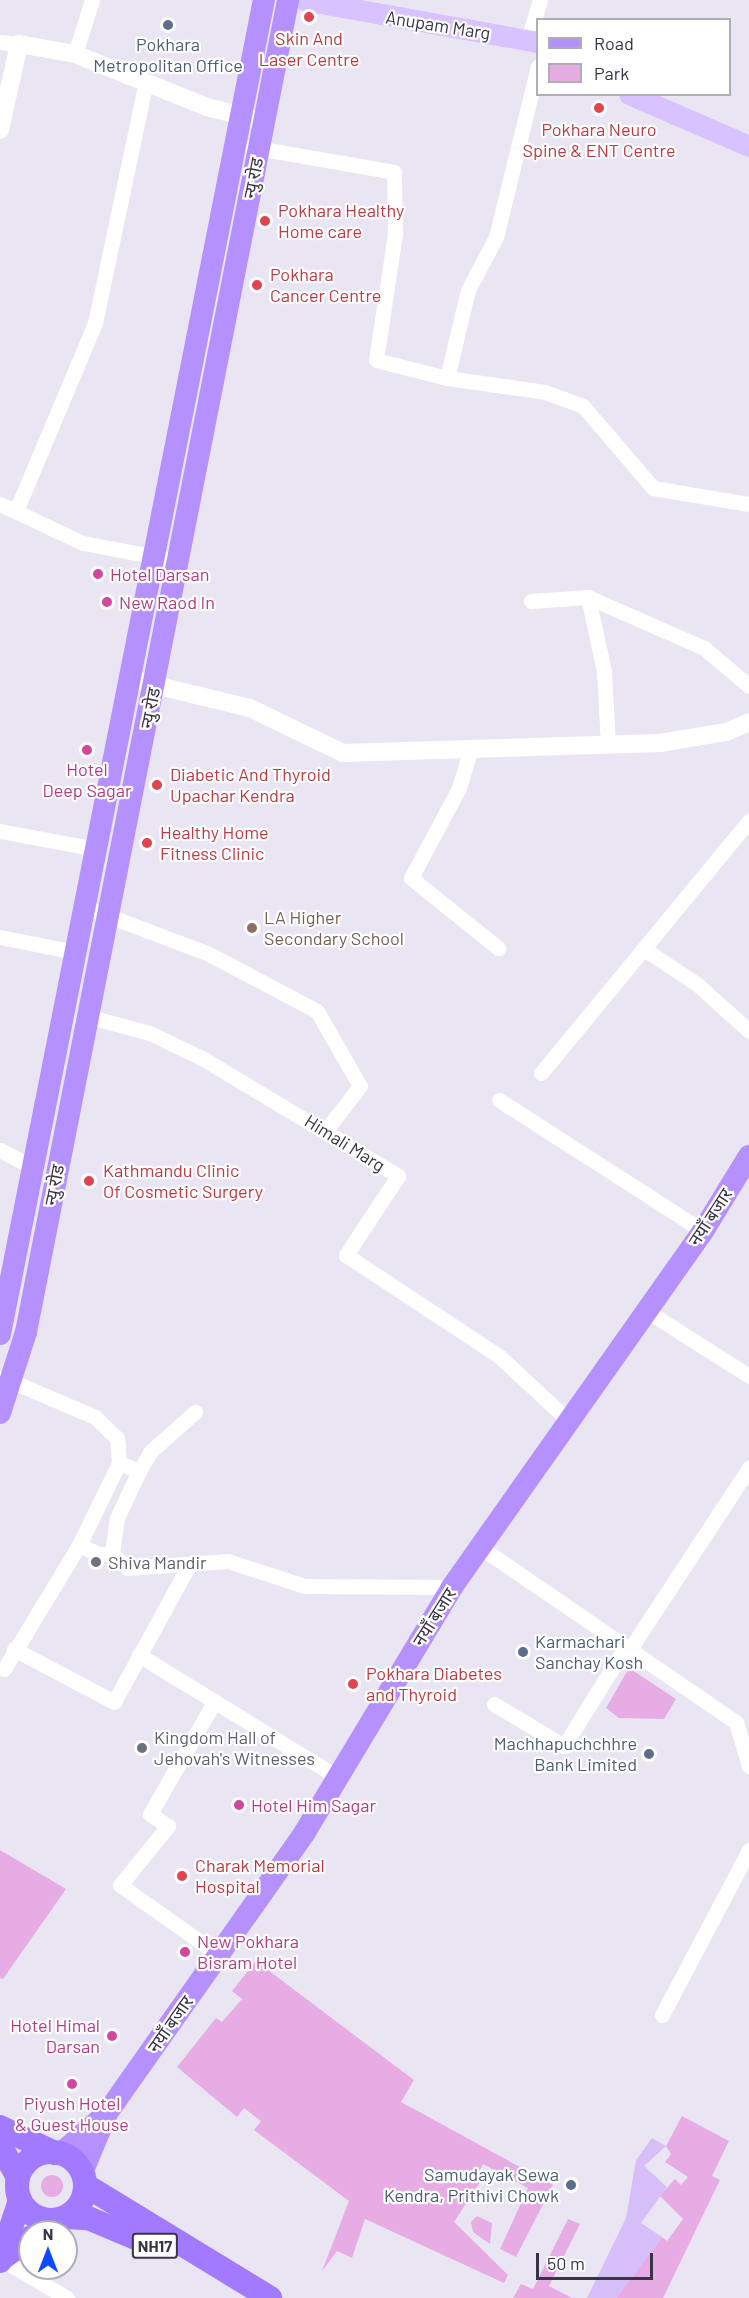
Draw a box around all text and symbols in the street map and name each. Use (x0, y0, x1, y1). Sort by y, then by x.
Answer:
street label: Anupam Marg (384, 6, 492, 44)
marker: Skin And Laser Centre (300, 8, 318, 26)
marker: Pokhara Metropolitan Office (161, 18, 175, 32)
legend (536, 18, 731, 96)
place label: Skin And Laser Centre (259, 28, 359, 70)
text: Road (594, 32, 634, 54)
place label: Pokhara Metropolitan Office (93, 34, 243, 76)
text: Park (594, 62, 629, 84)
marker: Pokhara Neuro Spine & ENT Centre (590, 99, 608, 117)
place label: Pokhara Neuro Spine & ENT Centre (523, 119, 675, 162)
street label: न्यु रोड (238, 156, 268, 200)
place label: Pokhara Healthy Home care (278, 200, 404, 242)
marker: Pokhara Healthy Home care (256, 212, 274, 230)
place label: Pokhara Cancer Centre (270, 264, 381, 306)
marker: Pokhara Cancer Centre (248, 276, 266, 294)
place label: Hotel Darsan (110, 563, 209, 585)
marker: Hotel Darsan (91, 567, 105, 581)
place label: New Raod In (119, 591, 215, 613)
marker: New Raod In (100, 595, 114, 609)
street label: न्यु रोड (135, 686, 165, 730)
marker: Hotel Deep Sagar (80, 743, 94, 757)
place label: Hotel Deep Sagar (43, 759, 131, 802)
place label: Diabetic And Thyroid Upachar Kendra (170, 764, 331, 806)
marker: Diabetic And Thyroid Upachar Kendra (148, 776, 166, 794)
place label: Healthy Home Fitness Clinic (160, 822, 269, 864)
marker: Healthy Home Fitness Clinic (138, 834, 156, 852)
place label: LA Higher Secondary School (264, 907, 404, 950)
marker: LA Higher Secondary School (245, 921, 259, 935)
street label: Himali Marg (301, 1110, 389, 1176)
place label: Kathmandu Clinic Of Cosmetic Surgery (103, 1160, 263, 1202)
street label: न्यु रोड (39, 1163, 69, 1207)
marker: Kathmandu Clinic Of Cosmetic Surgery (80, 1172, 98, 1190)
street label: नयाँ बजार (683, 1184, 737, 1250)
place label: Shiva Mandir (108, 1551, 207, 1573)
marker: Shiva Mandir (89, 1555, 103, 1569)
street label: नयाँ बजार (408, 1584, 460, 1650)
place label: Karmachari Sanchay Kosh (535, 1631, 643, 1674)
marker: Karmachari Sanchay Kosh (516, 1645, 530, 1659)
place label: Pokhara Diabetes and Thyroid (366, 1663, 502, 1706)
marker: Pokhara Diabetes and Thyroid (344, 1675, 362, 1693)
place label: Kingdom Hall of Jehovah's Witnesses (154, 1727, 315, 1770)
place label: Machhapuchchhre Bank Limited (494, 1733, 637, 1776)
marker: Kingdom Hall of Jehovah's Witnesses (135, 1741, 149, 1755)
marker: Machhapuchchhre Bank Limited (642, 1747, 656, 1761)
place label: Hotel Him Sagar (251, 1794, 376, 1816)
marker: Hotel Him Sagar (232, 1798, 246, 1812)
place label: Charak Memorial Hospital (195, 1855, 325, 1898)
marker: Charak Memorial Hospital (173, 1867, 191, 1885)
place label: New Pokhara Bisram Hotel (197, 1931, 299, 1974)
marker: New Pokhara Bisram Hotel (178, 1945, 192, 1959)
street label: नयाँ बजार (143, 1991, 197, 2057)
place label: Hotel Himal Darsan (10, 2015, 100, 2058)
marker: Hotel Himal Darsan (105, 2029, 119, 2043)
marker: Piyush Hotel & Guest House (65, 2077, 79, 2091)
place label: Piyush Hotel & Guest House (15, 2093, 129, 2136)
place label: Samudayak Sewa Kendra, Prithivi Chowk (384, 2164, 559, 2206)
marker: Samudayak Sewa Kendra, Prithivi Chowk (564, 2178, 578, 2192)
north arrow (18, 2220, 78, 2280)
text: N (43, 2224, 53, 2243)
road number: NH17 (131, 2233, 179, 2259)
scale bar (539, 2241, 656, 2279)
text: 50 m (547, 2252, 585, 2274)

